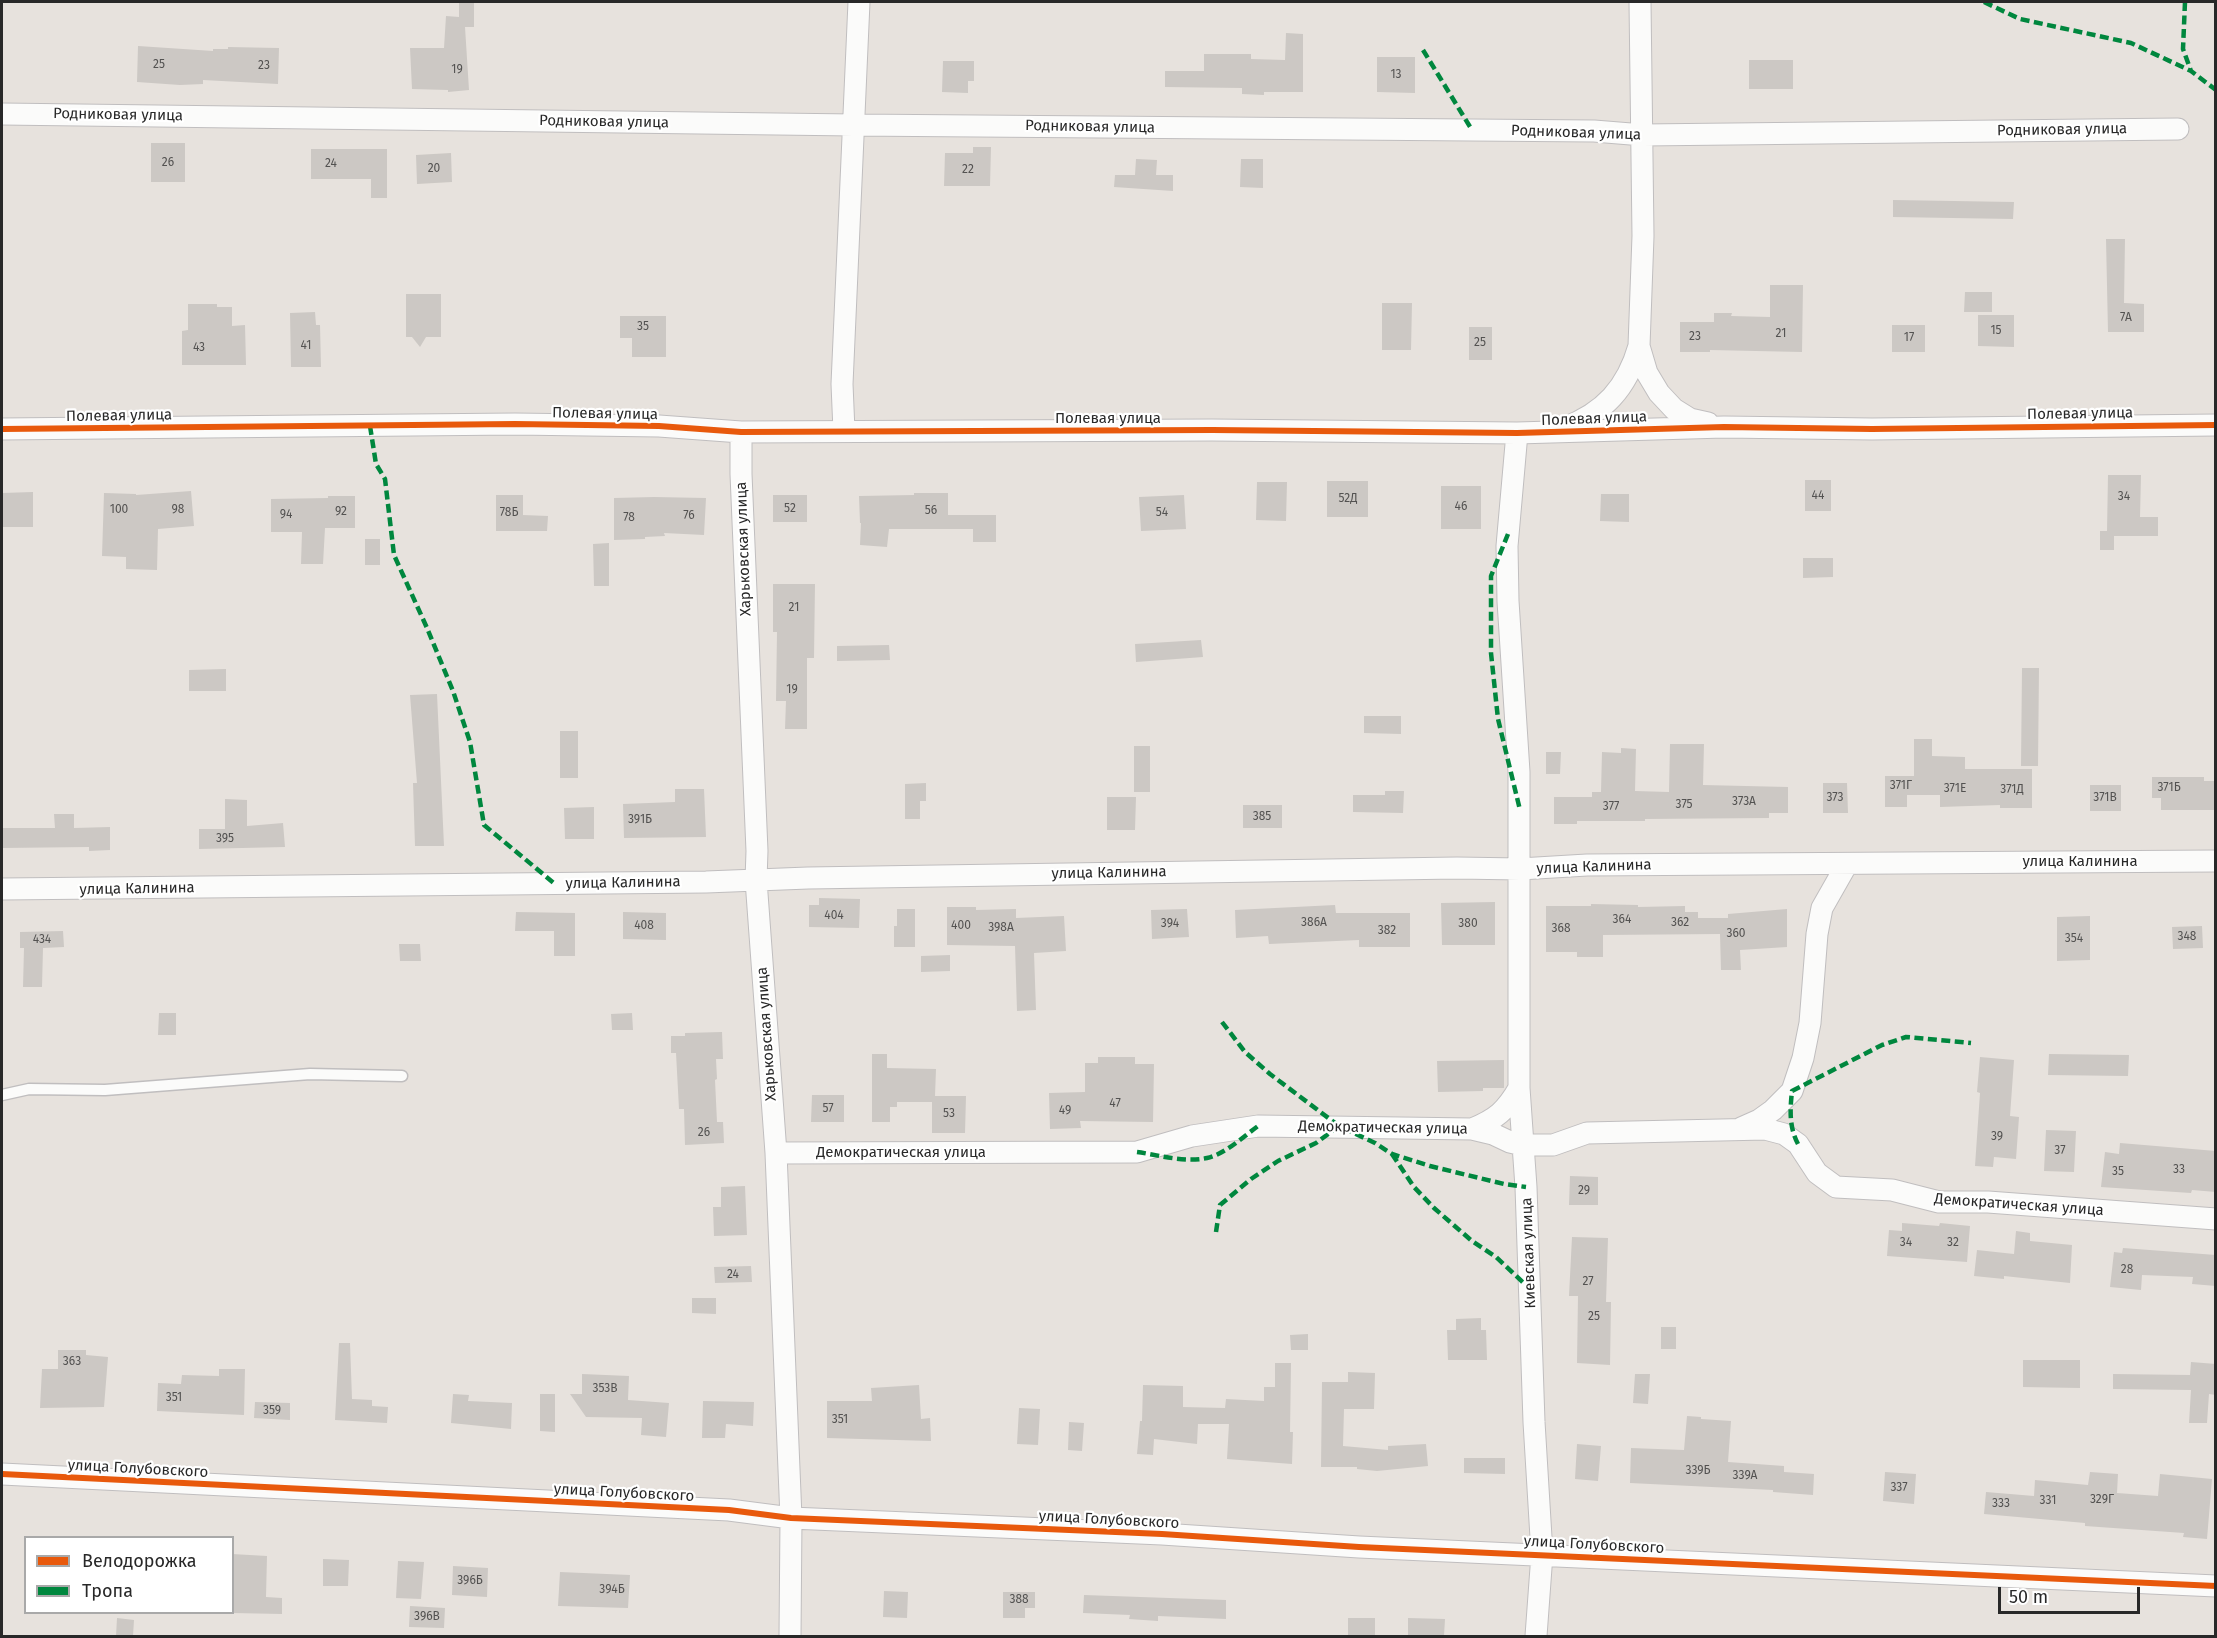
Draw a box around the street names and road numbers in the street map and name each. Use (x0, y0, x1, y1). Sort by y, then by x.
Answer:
street label: Родниковая улица (53, 105, 183, 125)
street label: Родниковая улица (539, 112, 669, 132)
street label: Родниковая улица (1025, 117, 1155, 137)
street label: Родниковая улица (1997, 120, 2127, 140)
street label: Родниковая улица (1511, 122, 1641, 144)
street label: Полевая улица (552, 404, 658, 424)
street label: Полевая улица (2027, 404, 2133, 424)
street label: Полевая улица (66, 406, 172, 426)
street label: Полевая улица (1541, 408, 1647, 430)
street label: Полевая улица (1055, 410, 1161, 428)
street label: Харьковская улица (733, 481, 755, 617)
street label: улица Калинина (2022, 853, 2138, 871)
street label: улица Калинина (1536, 856, 1652, 878)
street label: улица Калинина (1051, 863, 1167, 883)
street label: улица Калинина (565, 873, 681, 893)
street label: улица Калинина (79, 879, 195, 899)
street label: Харьковская улица (753, 966, 781, 1102)
street label: Демократическая улица (1298, 1118, 1468, 1138)
street label: Демократическая улица (816, 1144, 986, 1162)
street label: Демократическая улица (1934, 1190, 2104, 1220)
street label: Киевская улица (1518, 1197, 1540, 1309)
street label: улица Голубовского (67, 1456, 209, 1482)
street label: улица Голубовского (553, 1480, 695, 1506)
street label: улица Голубовского (1038, 1507, 1180, 1533)
street label: улица Голубовского (1523, 1532, 1665, 1558)

